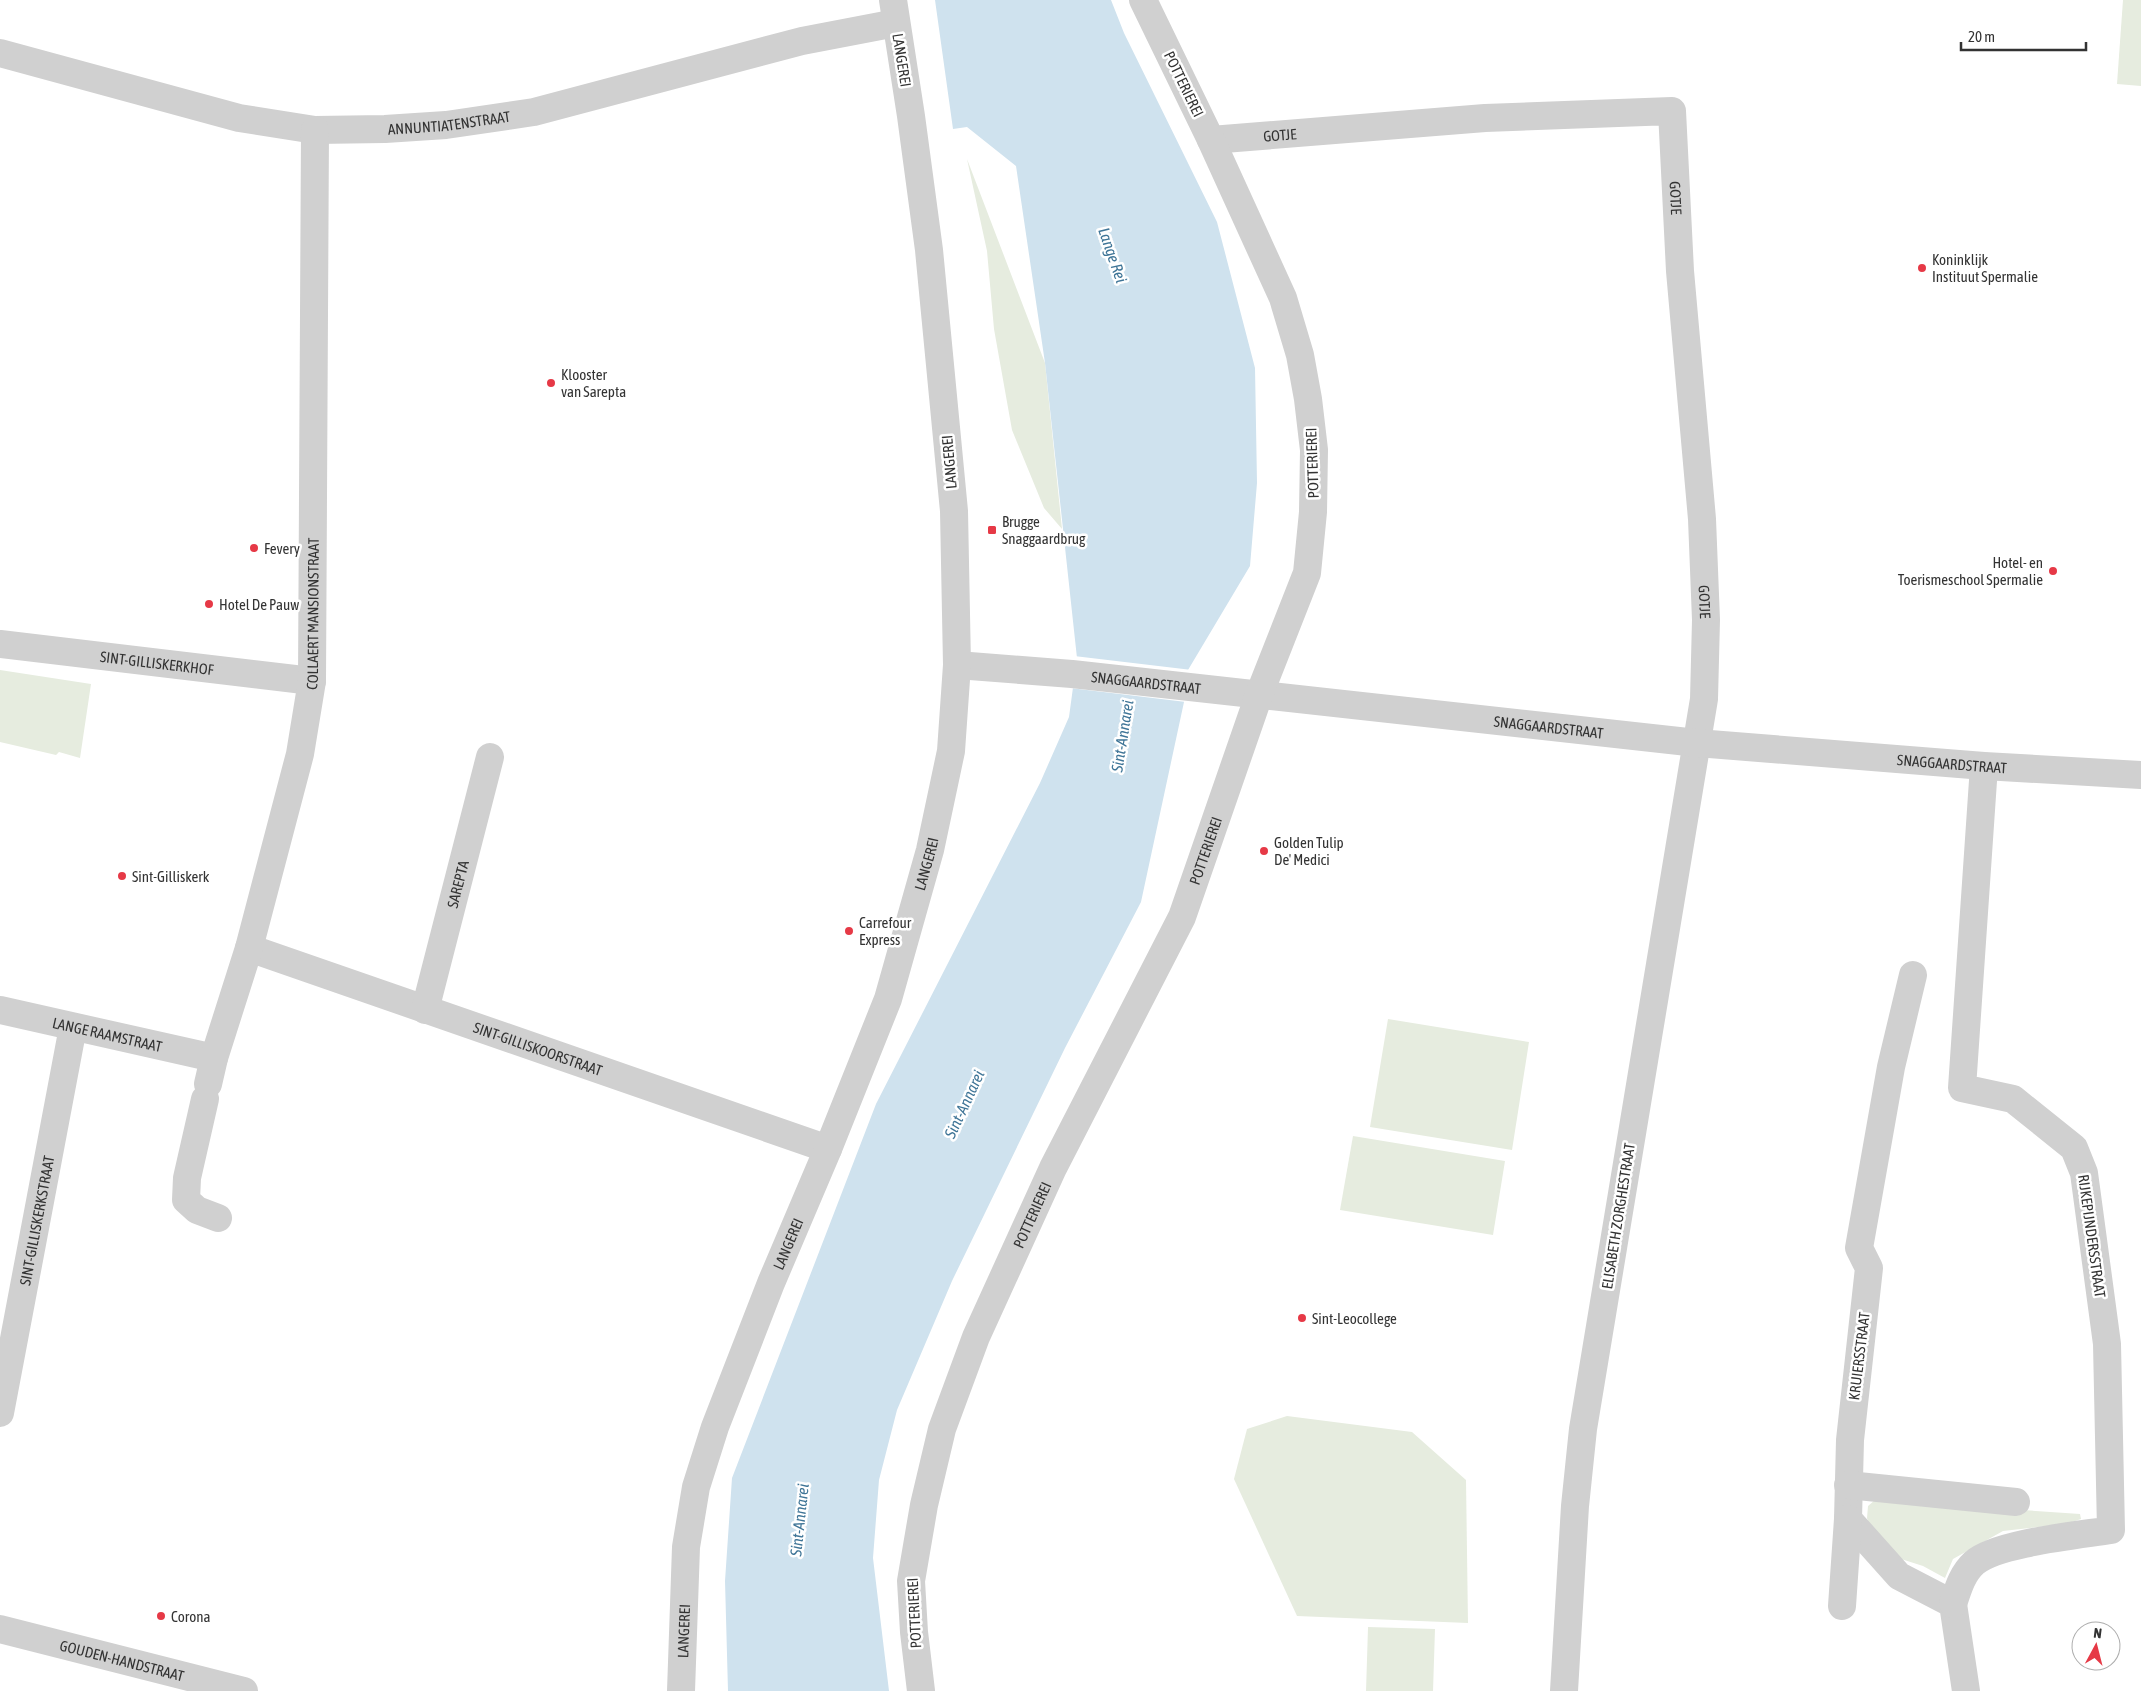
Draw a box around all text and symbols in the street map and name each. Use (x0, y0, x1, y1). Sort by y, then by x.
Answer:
scale bar (1961, 20, 2086, 52)
text: 20 m (1968, 28, 1995, 45)
street label: LANGEREI (889, 32, 915, 88)
street label: POTTERIEREI (1161, 48, 1207, 120)
street label: ANNUNTIATENSTRAAT (387, 107, 512, 137)
street label: GOTJE (1262, 125, 1298, 144)
street label: GOTJE (1667, 181, 1686, 216)
water label: Lange Rei (1094, 225, 1131, 286)
place label: Koninklijk Instituut Spermalie (1932, 251, 2038, 285)
marker: Koninklijk Instituut Spermalie (1916, 262, 1928, 274)
place label: Klooster van Sarepta (561, 366, 626, 400)
marker: Klooster van Sarepta (545, 377, 557, 389)
street label: POTTERIEREI (1302, 427, 1322, 499)
street label: LANGEREI (938, 434, 960, 490)
place label: Brugge Snaggaardbrug (1002, 513, 1086, 547)
marker: Brugge Snaggaardbrug (986, 524, 998, 536)
street label: COLLAERT MANSIONSTRAAT (302, 537, 321, 691)
place label: Fevery (264, 540, 300, 557)
marker: Fevery (248, 542, 260, 554)
place label: Hotel- en Toerismeschool Spermalie (1898, 554, 2043, 588)
marker: Hotel- en Toerismeschool Spermalie (2047, 565, 2059, 577)
street label: GOTJE (1696, 585, 1714, 619)
place label: Hotel De Pauw (219, 596, 299, 613)
marker: Hotel De Pauw (203, 598, 215, 610)
street label: SINT-GILLISKERKHOF (99, 647, 215, 678)
street label: SNAGGAARDSTRAAT (1090, 668, 1202, 697)
water label: Sint-Annarei (1107, 698, 1137, 774)
street label: SNAGGAARDSTRAAT (1493, 712, 1605, 741)
street label: SNAGGAARDSTRAAT (1896, 751, 2008, 776)
street label: POTTERIEREI (1185, 814, 1225, 887)
place label: Golden Tulip De' Medici (1274, 834, 1344, 868)
street label: LANGEREI (911, 836, 941, 892)
marker: Golden Tulip De' Medici (1258, 845, 1270, 857)
street label: SAREPTA (443, 858, 472, 910)
place label: Sint-Gilliskerk (132, 868, 210, 885)
marker: Sint-Gilliskerk (116, 870, 128, 882)
place label: Carrefour Express (859, 914, 912, 948)
marker: Carrefour Express (843, 925, 855, 937)
street label: LANGE RAAMSTRAAT (51, 1014, 164, 1055)
street label: SINT-GILLISKOORSTRAAT (471, 1018, 605, 1079)
water label: Sint-Annarei (940, 1067, 988, 1142)
street label: ELISABETH ZORGHESTRAAT (1598, 1141, 1638, 1290)
street label: SINT-GILLISKERKSTRAAT (16, 1154, 57, 1287)
street label: RIJKEPIJNDERSSTRAAT (2075, 1173, 2109, 1299)
street label: POTTERIEREI (1009, 1179, 1054, 1251)
street label: LANGEREI (769, 1216, 806, 1272)
place label: Sint-Leocollege (1312, 1310, 1397, 1327)
street label: KRUIERSSTRAAT (1845, 1310, 1873, 1401)
marker: Sint-Leocollege (1296, 1312, 1308, 1324)
water label: Sint-Annarei (786, 1483, 812, 1558)
street label: POTTERIEREI (904, 1577, 924, 1649)
street label: LANGEREI (674, 1604, 693, 1658)
place label: Corona (171, 1608, 211, 1625)
marker: Corona (155, 1610, 167, 1622)
north arrow (2071, 1621, 2121, 1671)
text: N (2093, 1625, 2103, 1642)
street label: GOUDEN-HANDSTRAAT (58, 1636, 186, 1684)

